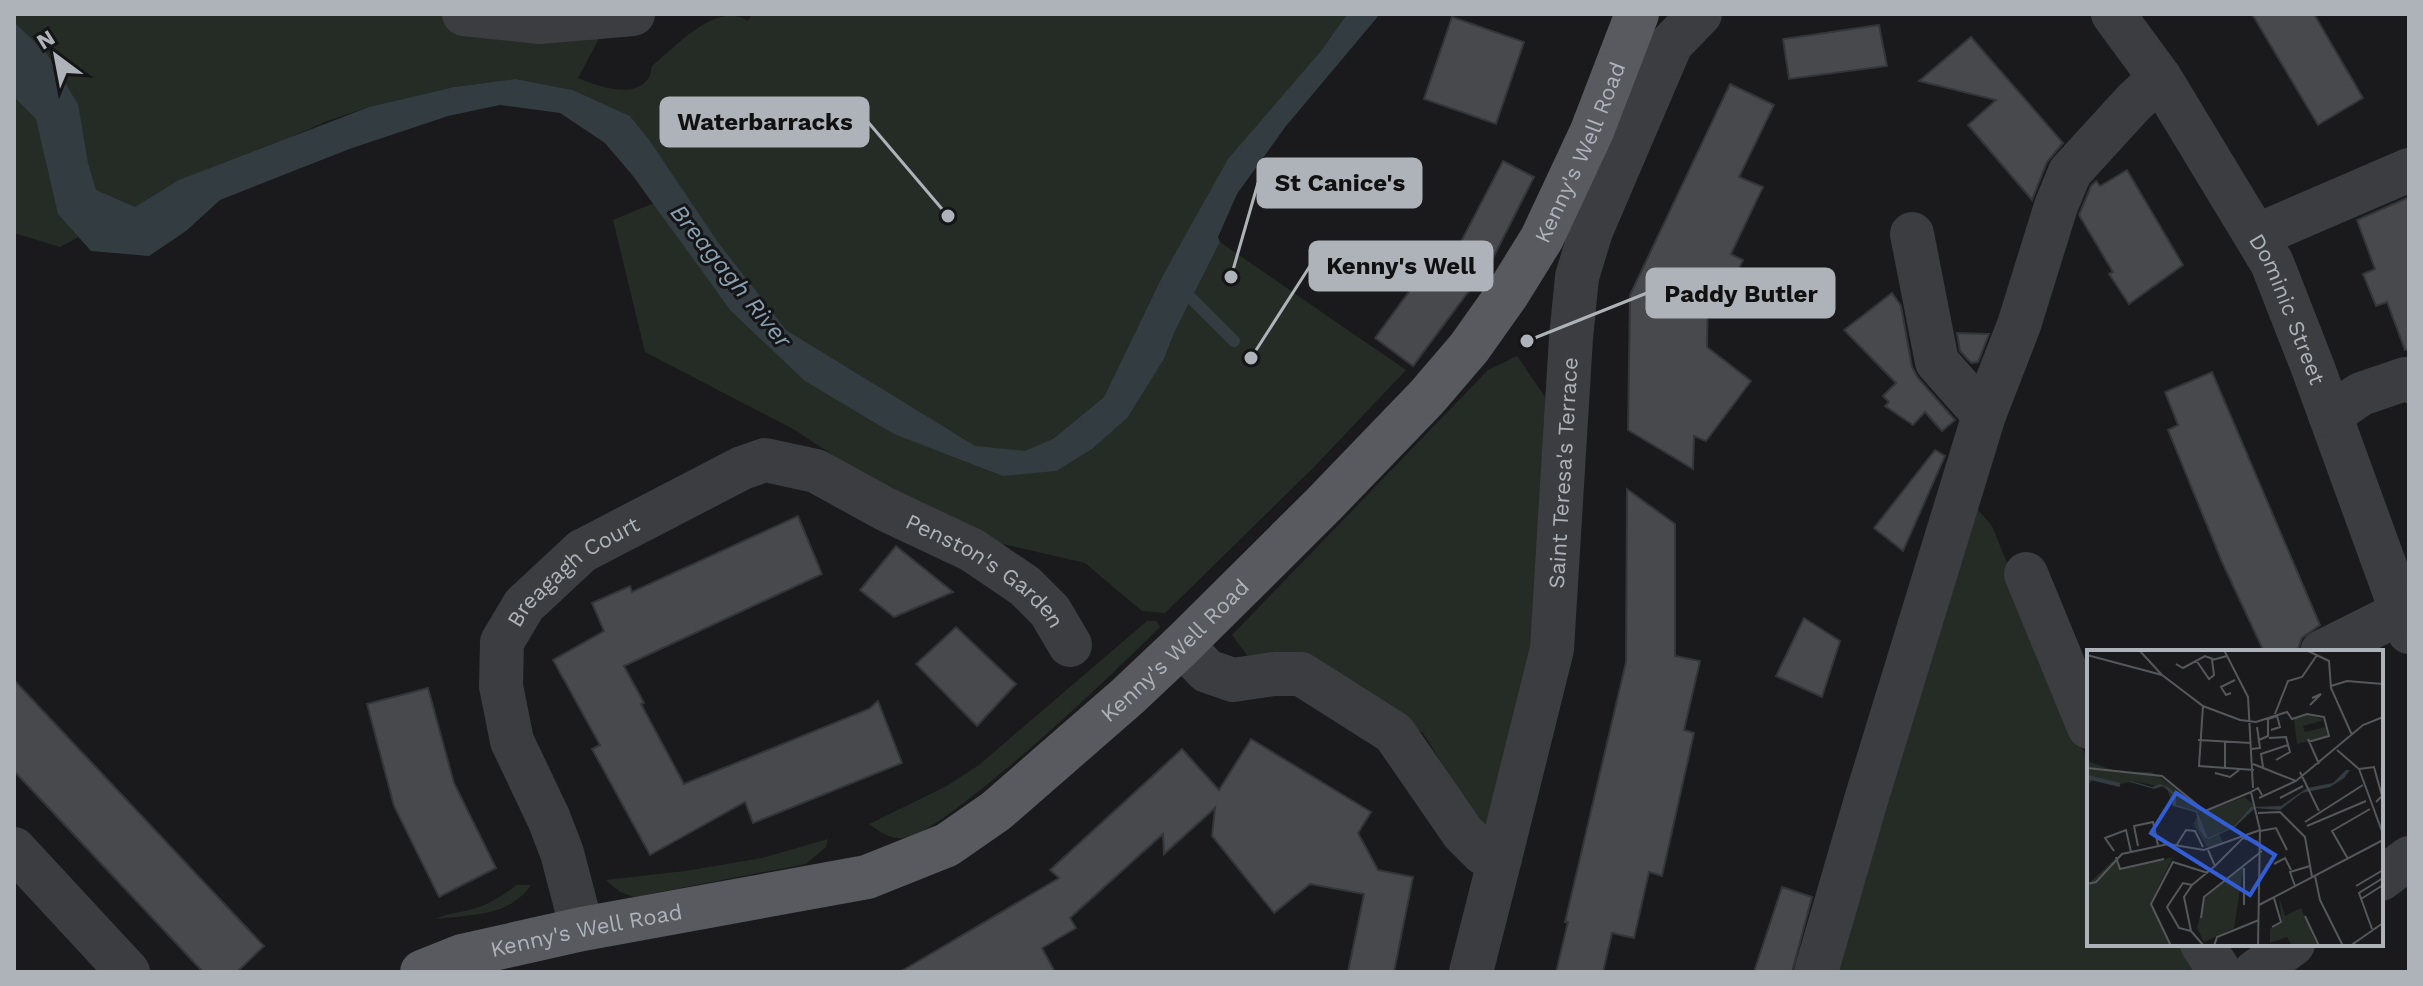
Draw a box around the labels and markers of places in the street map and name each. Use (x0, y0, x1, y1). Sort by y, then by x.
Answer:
callout: Waterbarracks (661, 98, 868, 146)
callout: St Canice's (1258, 159, 1421, 207)
callout: Kenny's Well (1310, 242, 1492, 290)
callout: Paddy Butler (1647, 269, 1834, 317)

